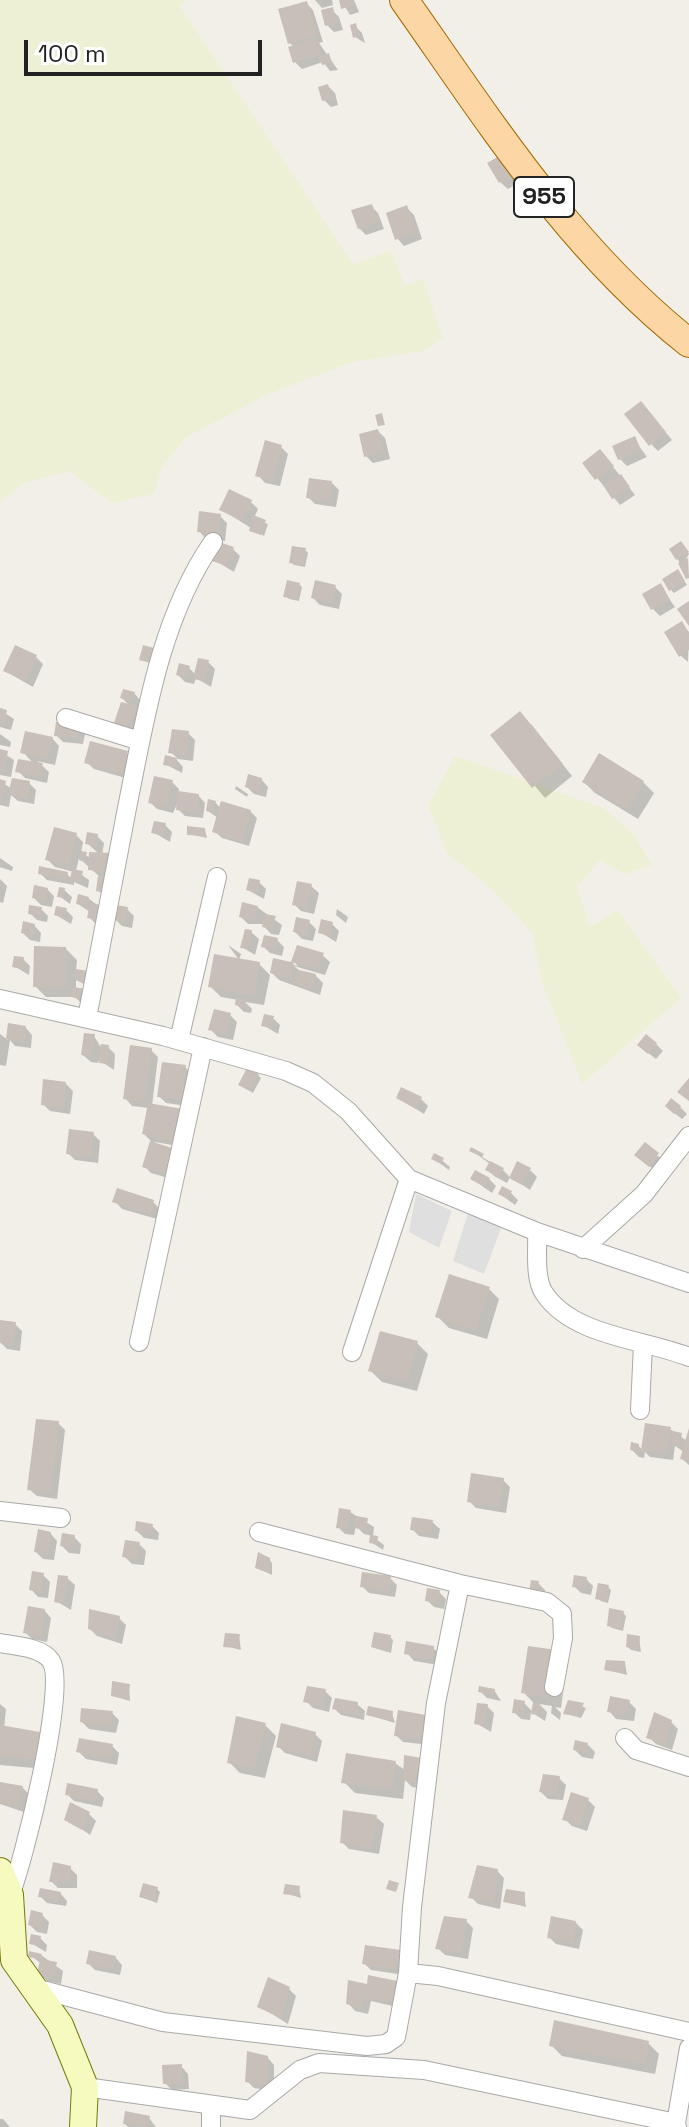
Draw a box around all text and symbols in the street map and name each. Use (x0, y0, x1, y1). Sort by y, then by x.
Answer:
scale bar (28, 24, 266, 74)
text: 100 m (38, 38, 106, 69)
road number: 955 (514, 177, 574, 217)

